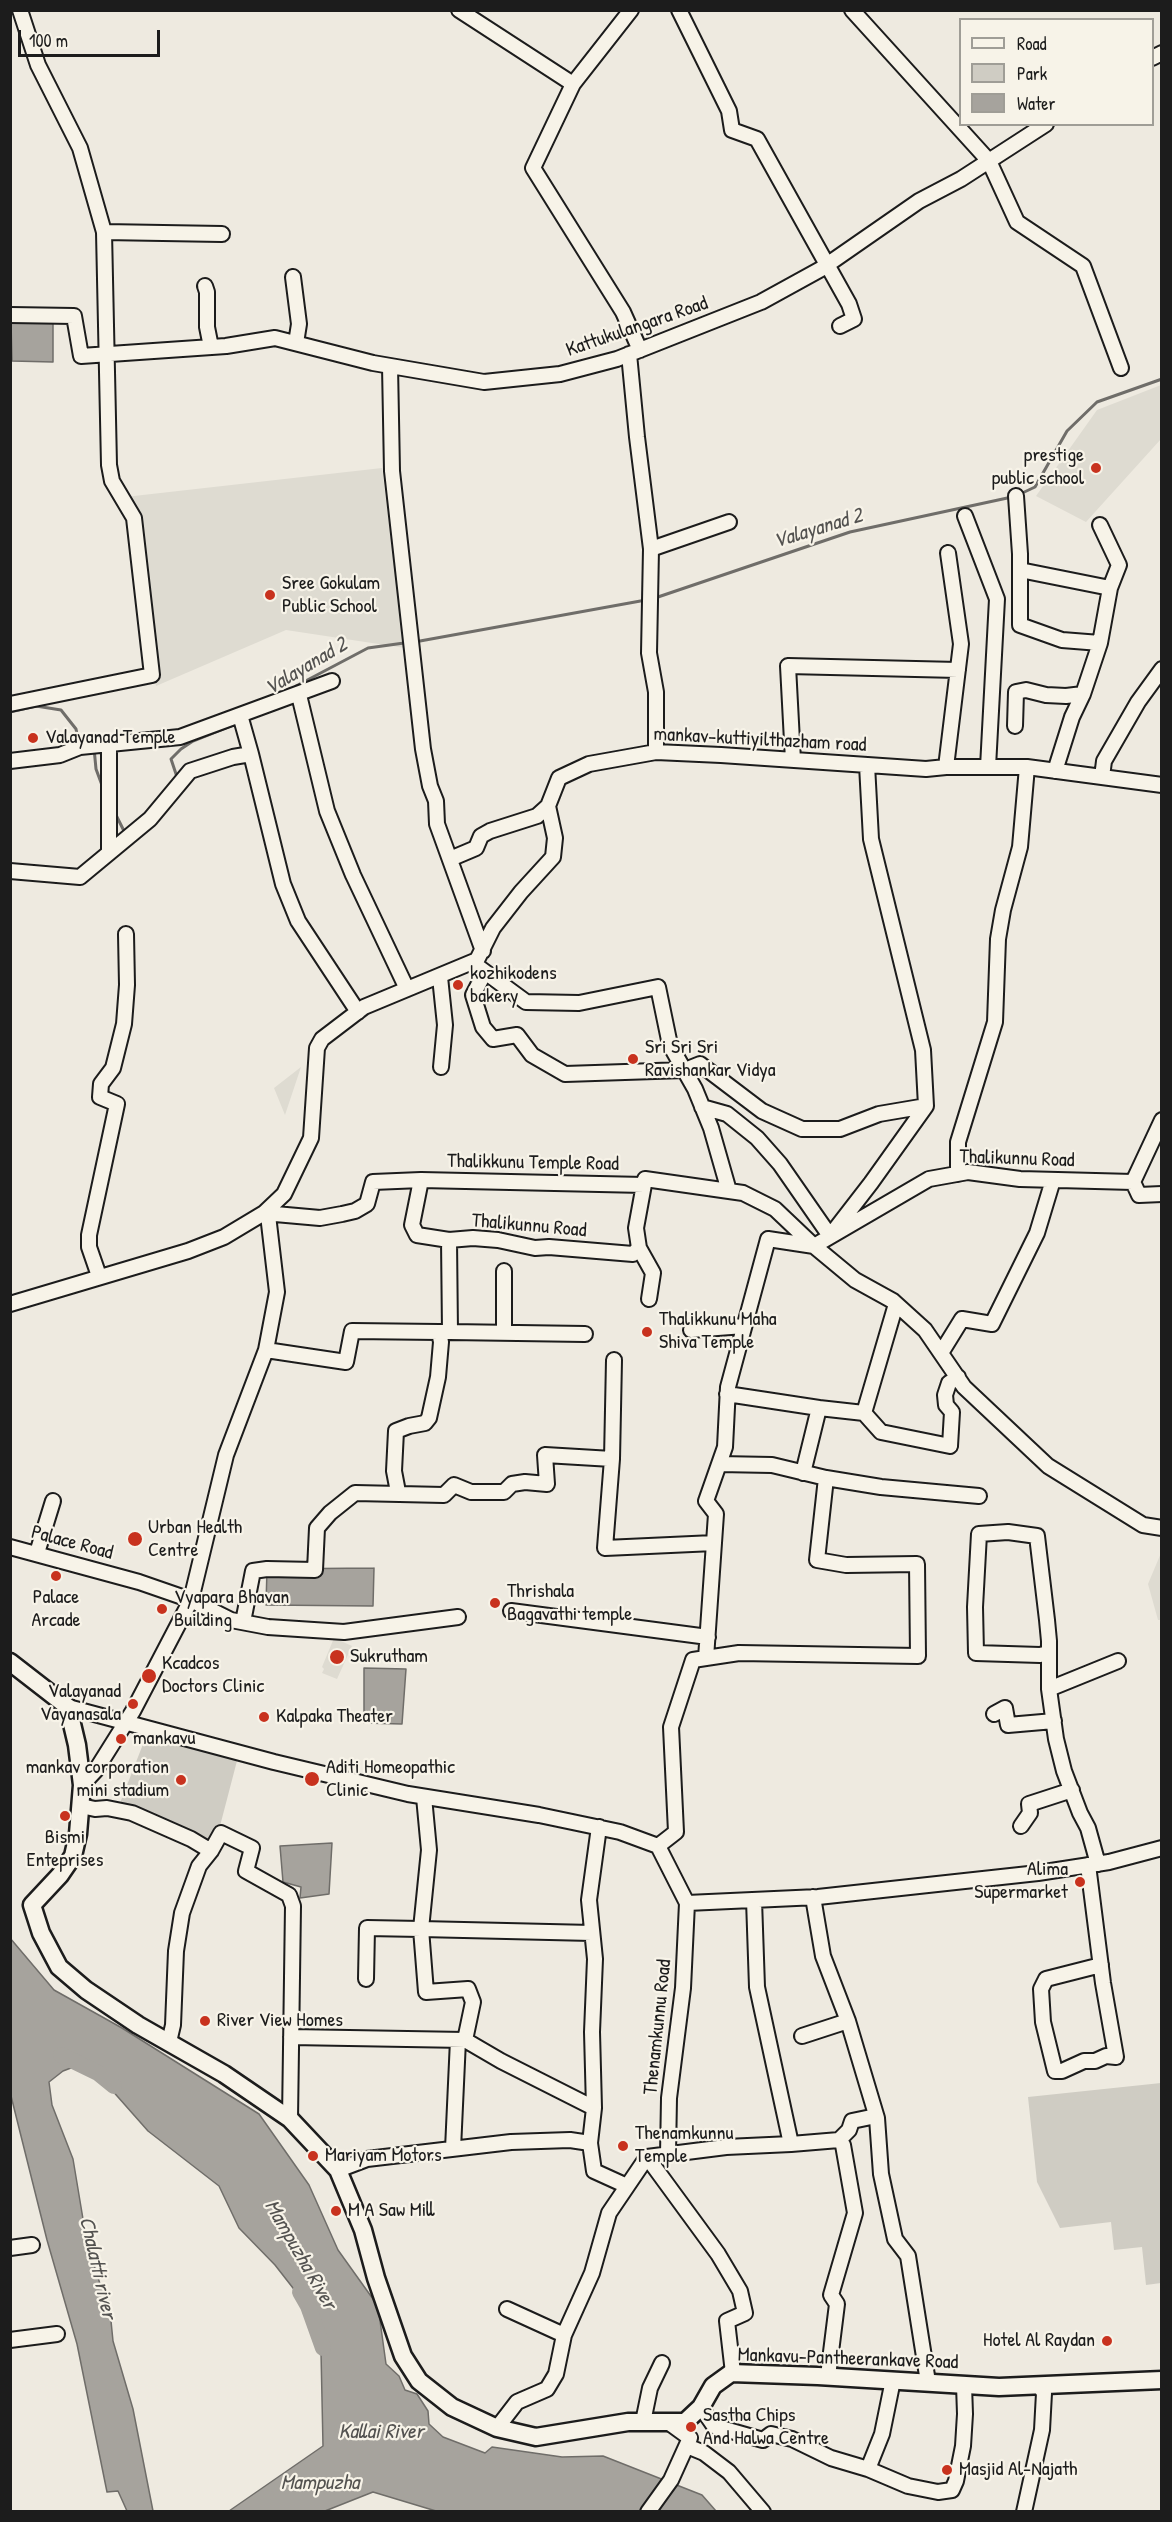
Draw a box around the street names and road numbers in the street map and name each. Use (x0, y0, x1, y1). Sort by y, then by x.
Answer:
street label: Kattukulangara Road (563, 292, 711, 362)
street label: mankav-kuttiyilthazham road (653, 722, 867, 758)
street label: Thalikunnu Road (959, 1145, 1075, 1173)
street label: Thalikkunu Temple Road (447, 1150, 619, 1176)
street label: Thalikunnu Road (471, 1209, 587, 1243)
street label: Palace Road (28, 1521, 116, 1565)
street label: Thenamkunnu Road (639, 1958, 677, 2096)
street label: Mankavu-Pantheerankave Road (737, 2343, 959, 2375)

